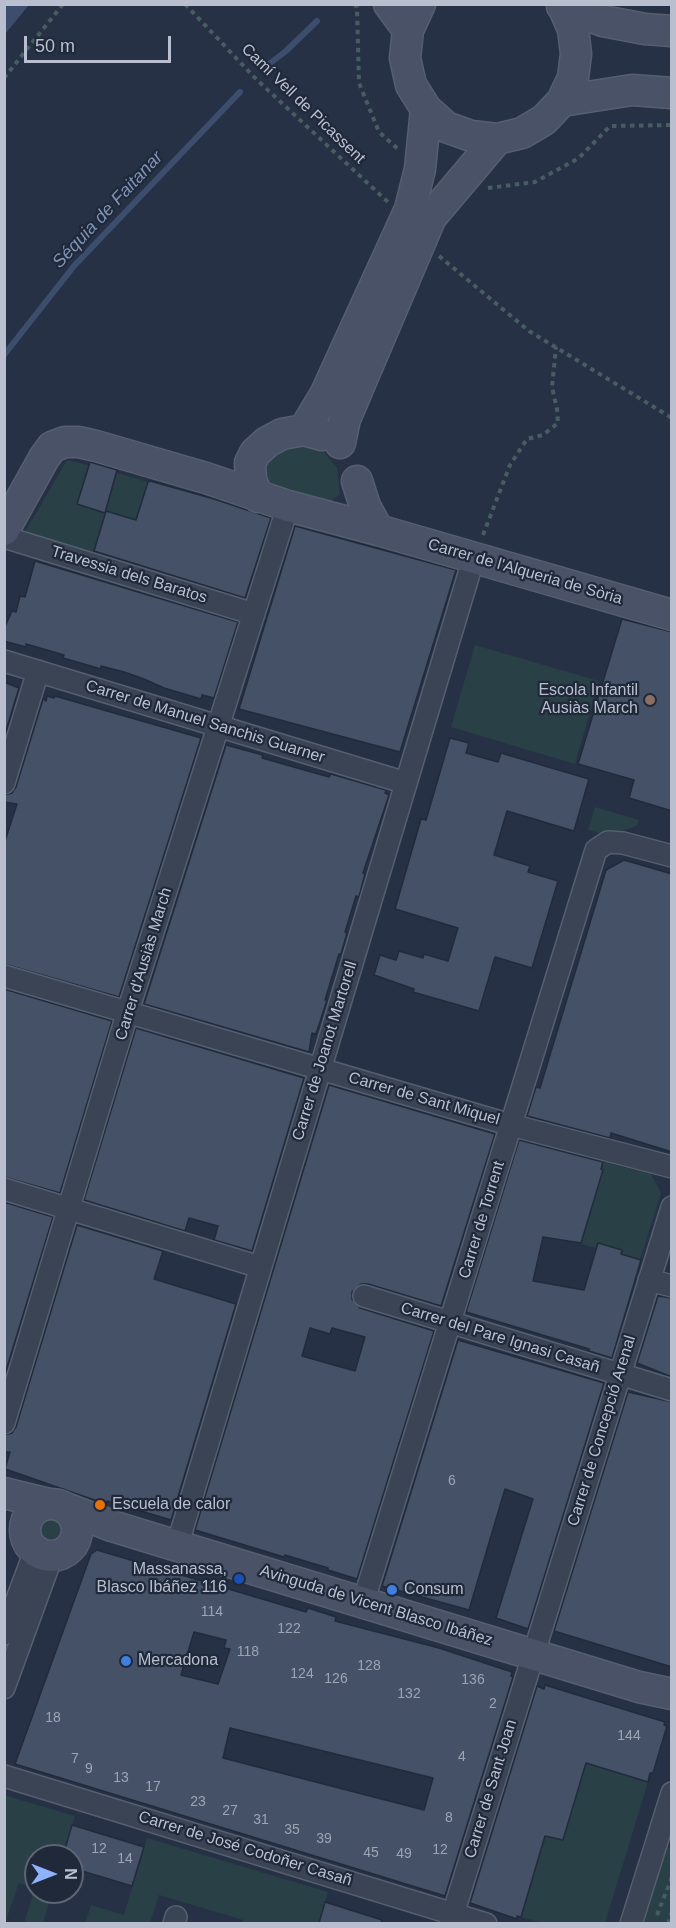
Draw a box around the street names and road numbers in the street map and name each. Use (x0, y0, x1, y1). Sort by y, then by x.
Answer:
street label: Camí Vell de Picassent (237, 40, 369, 168)
street label: Carrer de l'Alqueria de Sòria (426, 535, 624, 609)
street label: Travessia dels Baratos (49, 542, 209, 608)
street label: Carrer de Manuel Sanchis Guarner (83, 676, 327, 768)
street label: Carrer d'Ausiàs March (112, 885, 176, 1043)
street label: Carrer de Joanot Martorell (289, 959, 361, 1143)
street label: Carrer de Sant Miquel (346, 1068, 502, 1130)
street label: Carrer de Torrent (455, 1159, 509, 1281)
street label: Carrer del Pare Ignasi Casañ (398, 1299, 602, 1377)
street label: Carrer de Concepció Arenal (564, 1333, 640, 1529)
street label: Avinguda de Vicent Blasco Ibáñez (257, 1561, 495, 1651)
street label: Carrer de Sant Joan (461, 1717, 521, 1861)
street label: Carrer de José Codoñer Casañ (136, 1807, 354, 1891)

